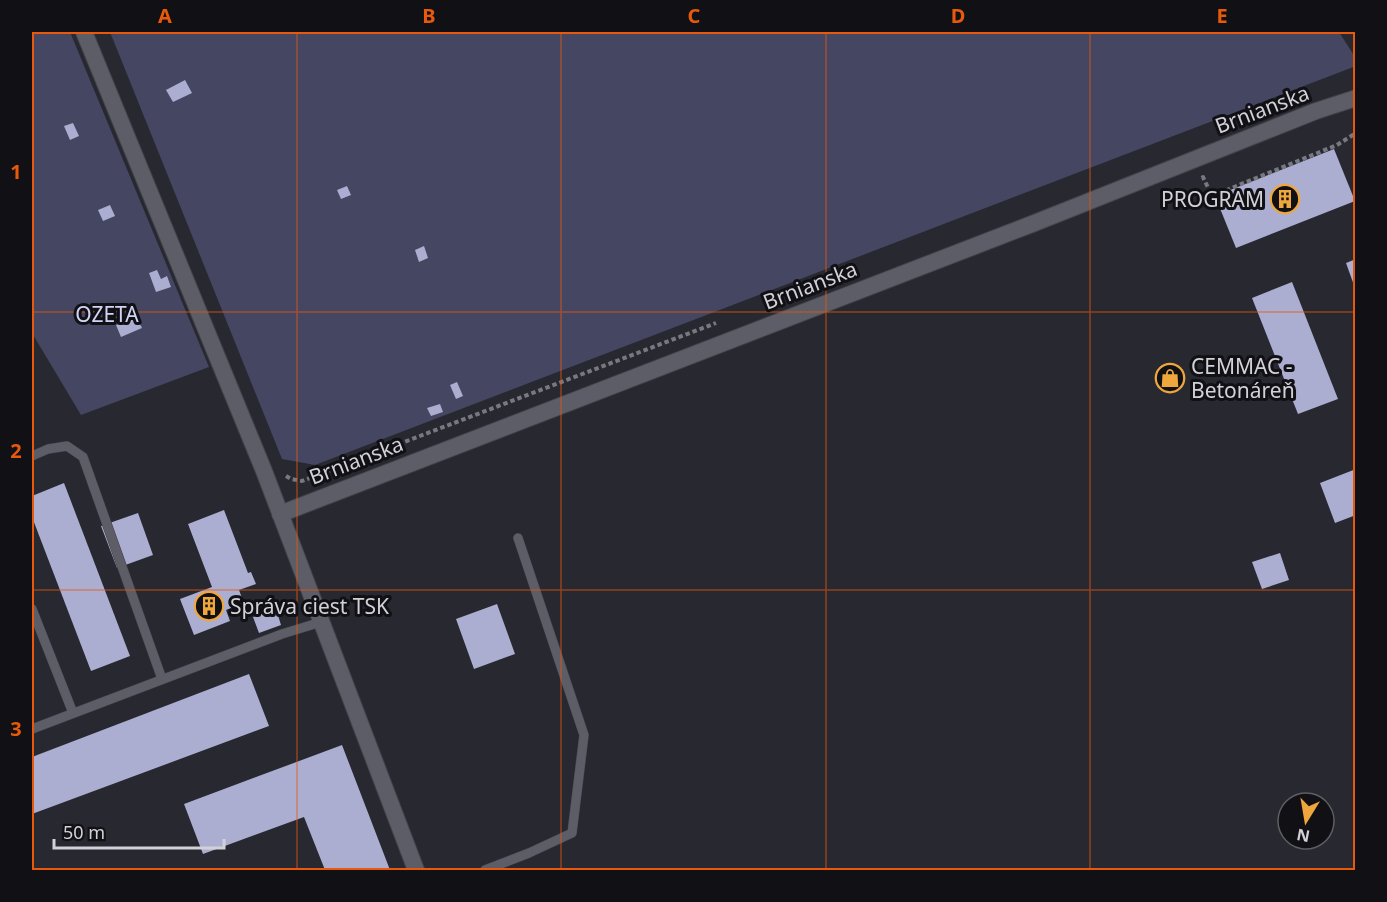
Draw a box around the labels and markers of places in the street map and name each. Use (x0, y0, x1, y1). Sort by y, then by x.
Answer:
building icon: PROGRAM (1269, 183, 1301, 215)
place label: PROGRAM (1161, 185, 1264, 213)
place label: CEMMAC - Betonáreň (1191, 352, 1295, 404)
shop icon: CEMMAC - Betonáreň (1154, 362, 1186, 394)
building icon: Správa ciest TSK (193, 590, 225, 622)
place label: Správa ciest TSK (230, 592, 389, 620)

